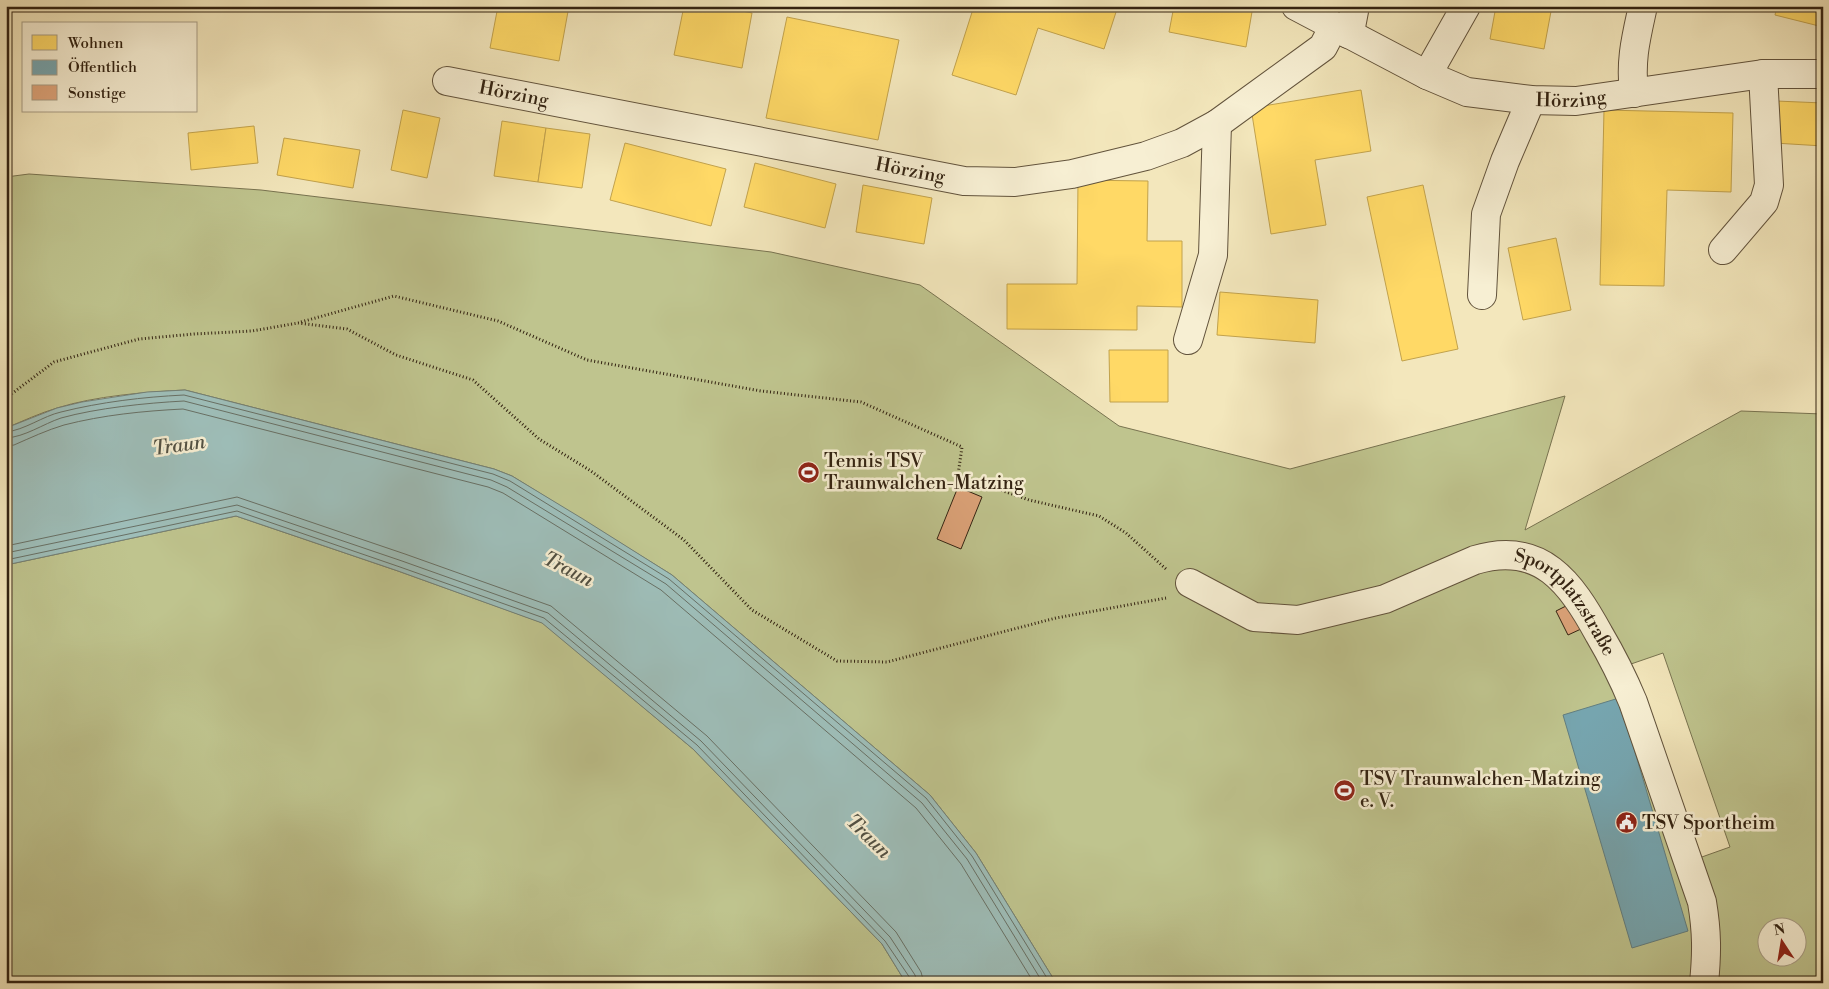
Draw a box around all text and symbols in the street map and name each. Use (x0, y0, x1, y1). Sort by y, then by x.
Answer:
legend (22, 22, 198, 112)
text: Wohnen (67, 34, 123, 53)
text: Öffentlich (68, 57, 137, 77)
street label: Hörzing (477, 75, 551, 112)
text: Sonstige (68, 84, 126, 103)
street label: Hörzing (1535, 85, 1608, 113)
street label: Hörzing (873, 152, 948, 189)
water label: Traun (151, 430, 208, 462)
place label: Tennis TSV Traunwalchen-Matzing (824, 449, 1024, 495)
sports icon: Tennis TSV Traunwalchen-Matzing (796, 460, 820, 484)
street label: Sportplatzstraße (1512, 543, 1621, 660)
water label: Traun (539, 547, 598, 594)
place label: TSV Traunwalchen-Matzing e. V. (1360, 767, 1601, 813)
sports icon: TSV Traunwalchen-Matzing e. V. (1332, 778, 1356, 802)
water label: Traun (840, 810, 896, 865)
public building icon: TSV Sportheim (1614, 811, 1638, 835)
place label: TSV Sportheim (1642, 811, 1775, 835)
north arrow (1756, 916, 1806, 966)
text: N (1772, 920, 1787, 940)

